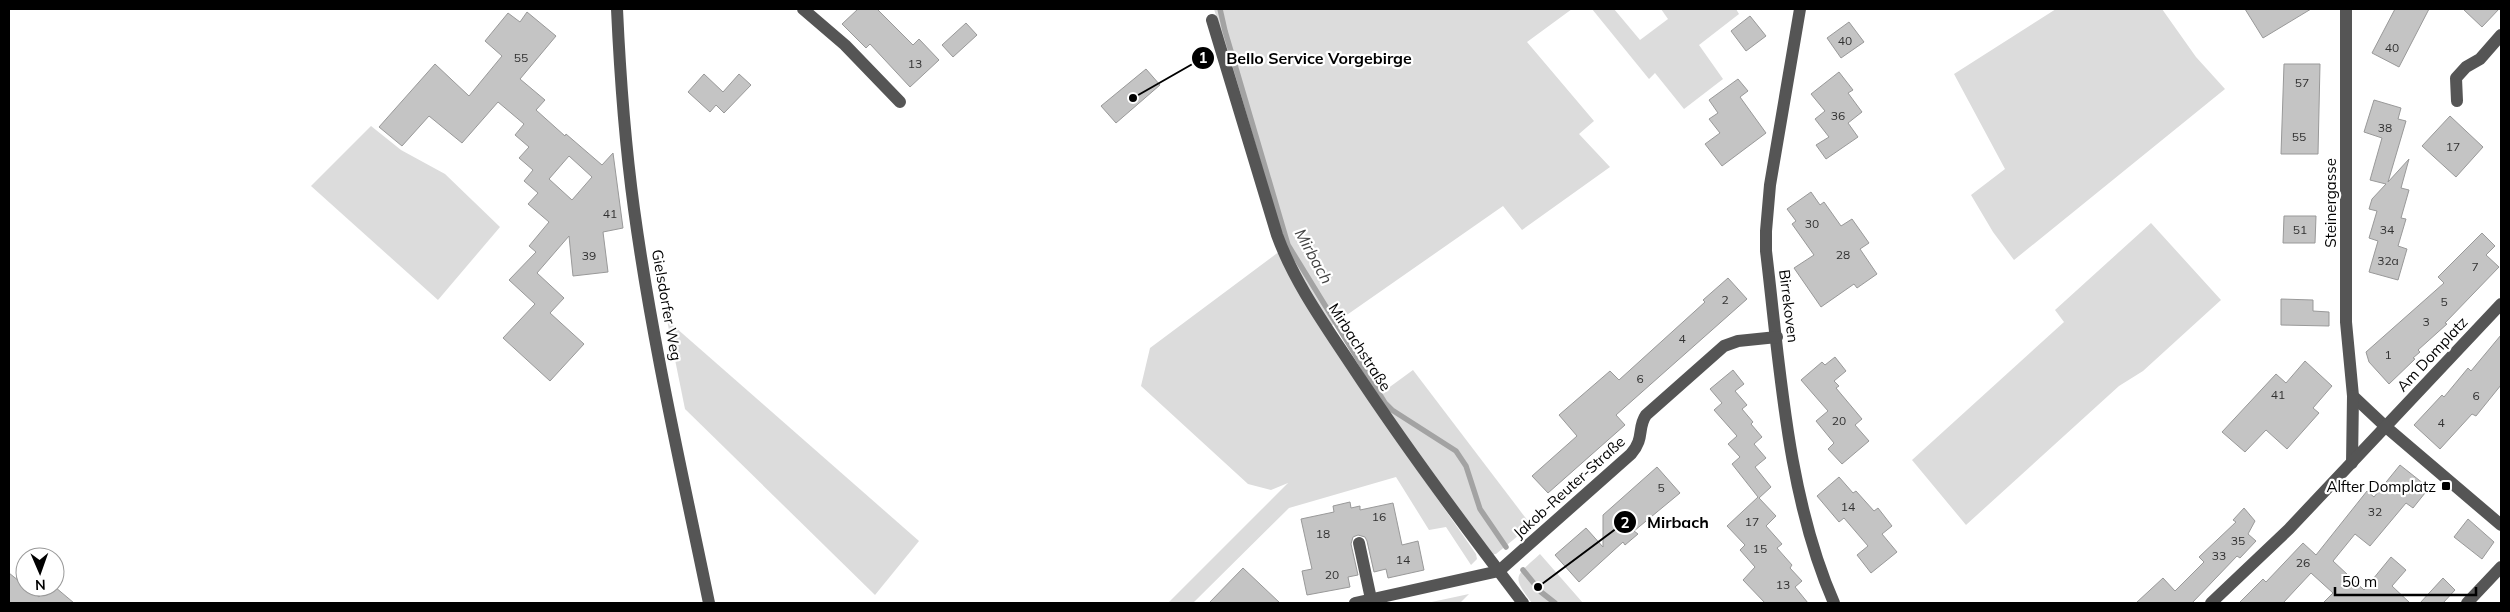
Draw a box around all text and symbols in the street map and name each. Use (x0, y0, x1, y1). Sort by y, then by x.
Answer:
house number: 40 (1838, 33, 1852, 48)
house number: 40 (2385, 40, 2399, 55)
callout: Bello Service Vorgebirge (1191, 43, 1421, 74)
text: 1 (1198, 48, 1208, 67)
text: Bello Service Vorgebirge (1226, 48, 1412, 68)
house number: 55 (514, 50, 528, 65)
house number: 13 (908, 56, 922, 71)
house number: 57 (2295, 75, 2309, 90)
house number: 36 (1831, 108, 1845, 123)
house number: 38 (2378, 120, 2392, 135)
house number: 55 (2292, 129, 2306, 144)
house number: 17 (2446, 139, 2460, 154)
street label: Steinergasse (2321, 158, 2340, 248)
house number: 41 (603, 206, 617, 221)
house number: 30 (1805, 216, 1819, 231)
house number: 51 (2293, 222, 2307, 237)
house number: 34 (2380, 222, 2394, 237)
water label: Mirbach (1291, 225, 1337, 287)
house number: 28 (1836, 247, 1850, 262)
house number: 39 (582, 248, 596, 263)
street label: Gielsdorfer Weg (648, 248, 686, 362)
house number: 32a (2377, 253, 2399, 268)
house number: 7 (2471, 259, 2479, 274)
street label: Birrekoven (1775, 268, 1803, 344)
house number: 2 (1721, 292, 1729, 307)
house number: 5 (2440, 294, 2448, 309)
street label: Mirbachstraße (1325, 300, 1395, 394)
street label: Am Domplatz (2392, 312, 2472, 395)
house number: 3 (2422, 314, 2430, 329)
house number: 4 (1678, 331, 1686, 346)
house number: 1 (2384, 347, 2392, 362)
house number: 6 (1636, 371, 1644, 386)
house number: 41 (2271, 387, 2285, 402)
house number: 6 (2472, 388, 2480, 403)
house number: 20 (1832, 413, 1846, 428)
house number: 4 (2437, 415, 2445, 430)
street label: Jakob-Reuter-Straße (1509, 432, 1629, 542)
place label: Alfter Domplatz (2326, 477, 2436, 496)
house number: 5 (1657, 480, 1665, 495)
marker: Alfter Domplatz (2440, 480, 2452, 492)
house number: 14 (1841, 499, 1855, 514)
house number: 32 (2368, 504, 2382, 519)
callout: Mirbach (1612, 507, 1719, 538)
house number: 16 (1372, 509, 1386, 524)
text: Mirbach (1647, 512, 1709, 532)
text: 2 (1620, 513, 1630, 532)
house number: 17 (1745, 514, 1759, 529)
house number: 18 (1316, 526, 1330, 541)
house number: 35 (2231, 533, 2245, 548)
house number: 15 (1753, 541, 1767, 556)
north arrow (15, 547, 65, 597)
house number: 33 (2212, 548, 2226, 563)
house number: 14 (1396, 552, 1410, 567)
house number: 26 (2296, 555, 2310, 570)
scale bar (2335, 564, 2476, 596)
house number: 20 (1325, 567, 1339, 582)
text: 50 m (2342, 572, 2377, 591)
text: N (35, 576, 46, 594)
house number: 13 (1776, 577, 1790, 592)

